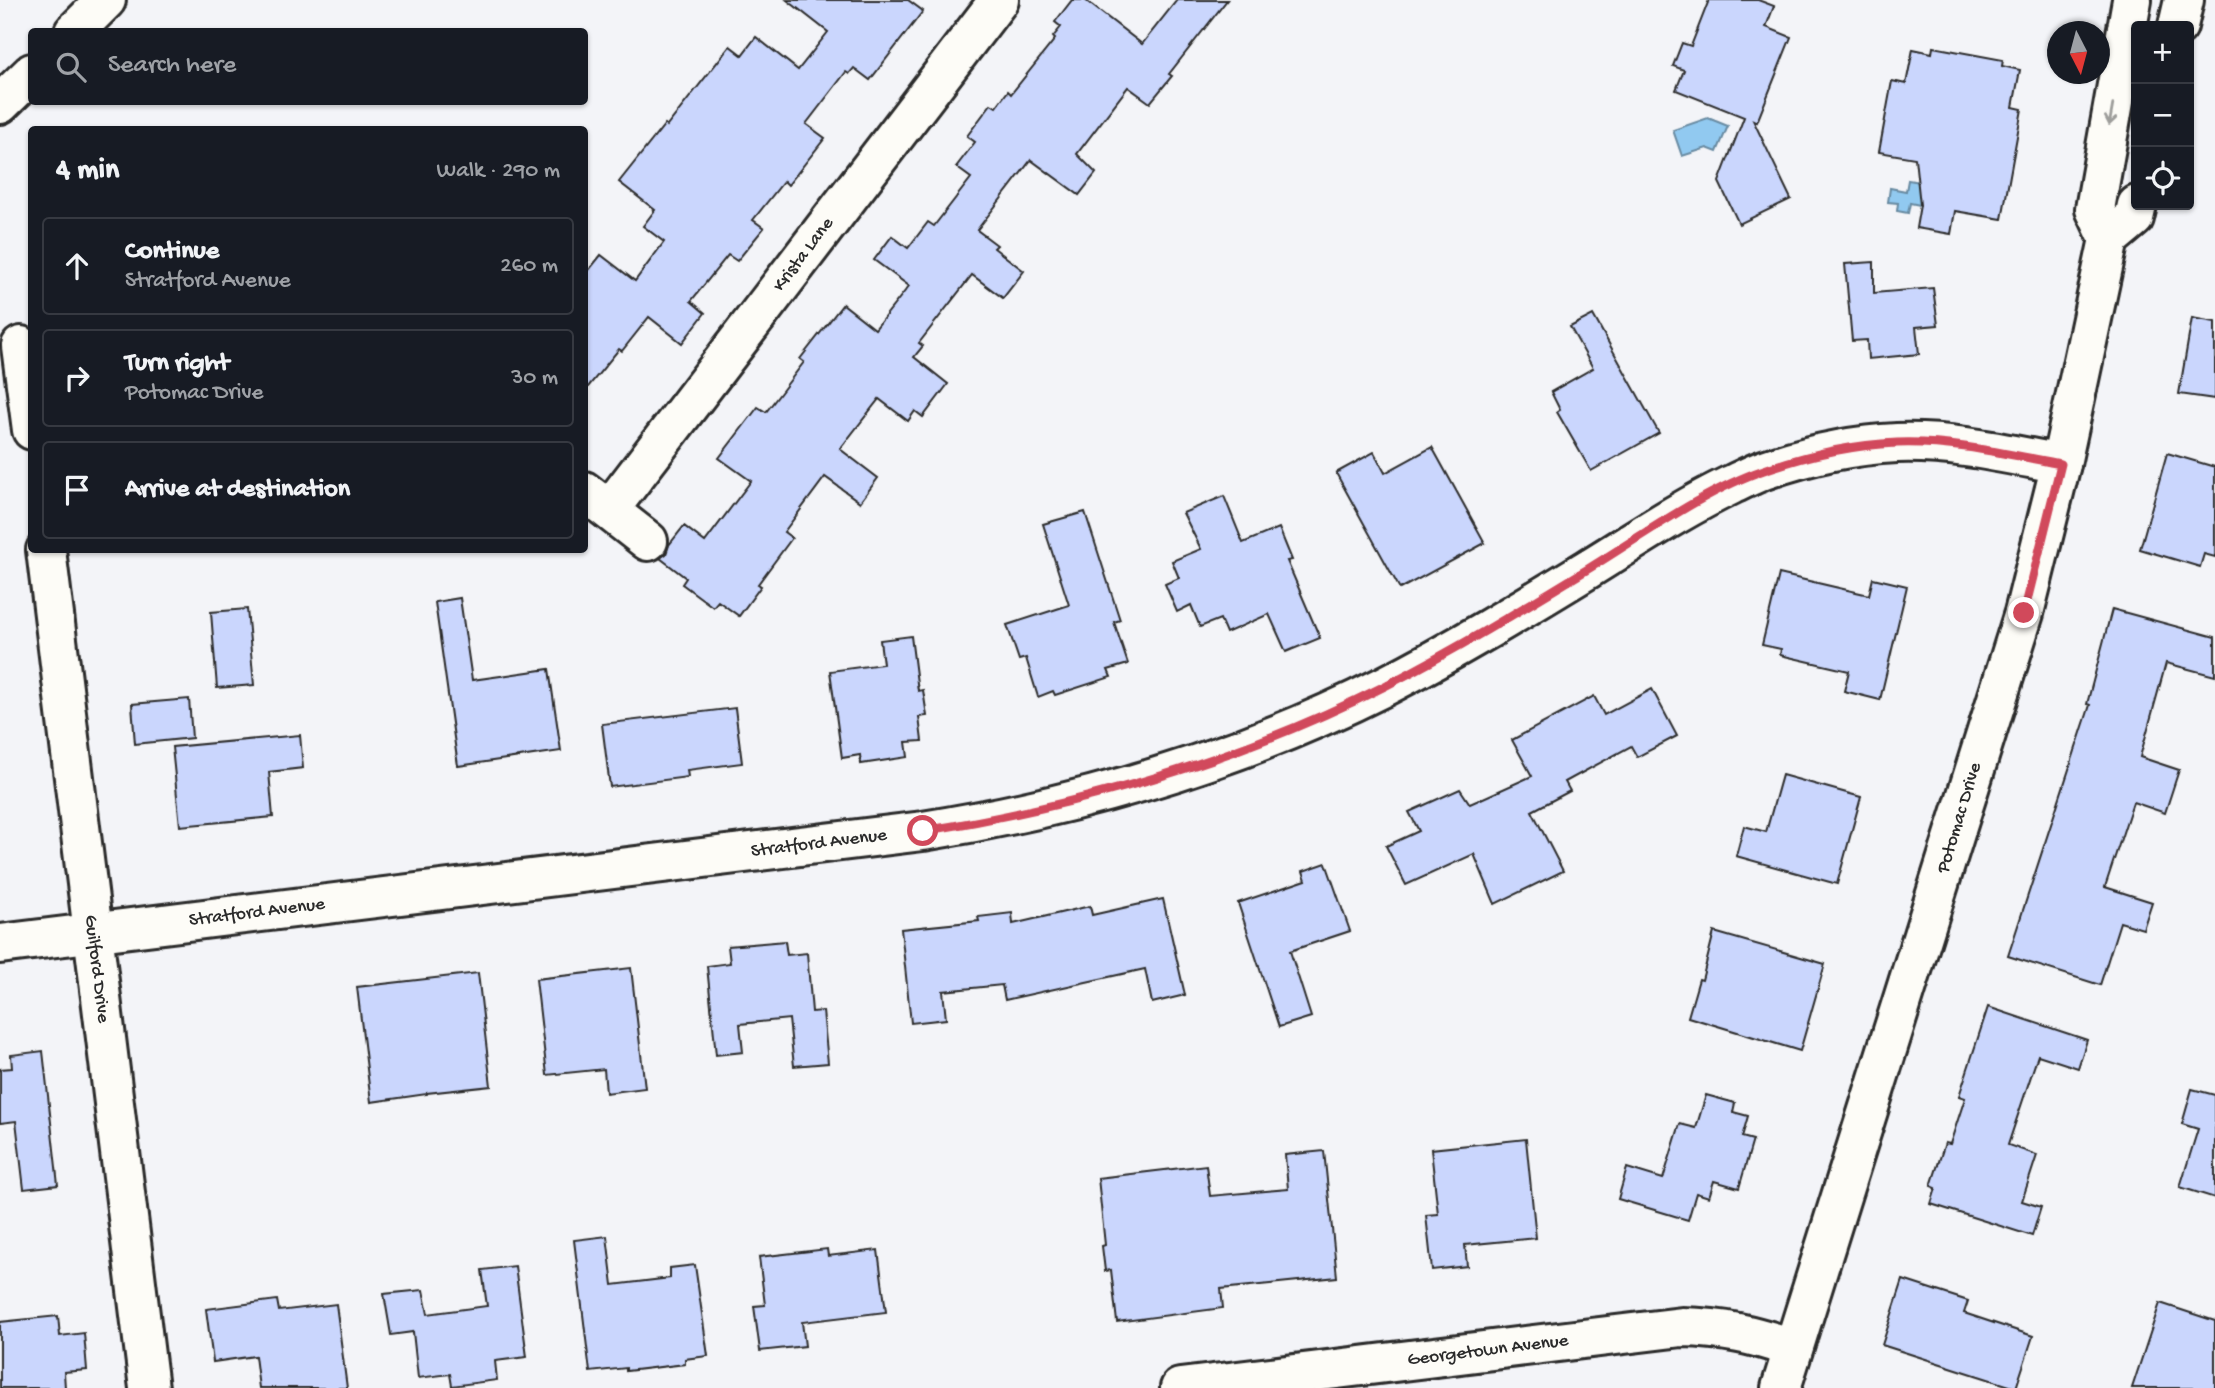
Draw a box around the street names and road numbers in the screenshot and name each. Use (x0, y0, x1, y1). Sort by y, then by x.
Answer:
street label: Krista Lane (769, 213, 840, 297)
street label: Potomac Drive (1932, 760, 1988, 877)
street label: Stratford Avenue (750, 824, 888, 864)
street label: Stratford Avenue (188, 893, 326, 933)
street label: Guilford Drive (78, 914, 114, 1025)
street label: Georgetown Avenue (1406, 1330, 1570, 1372)

